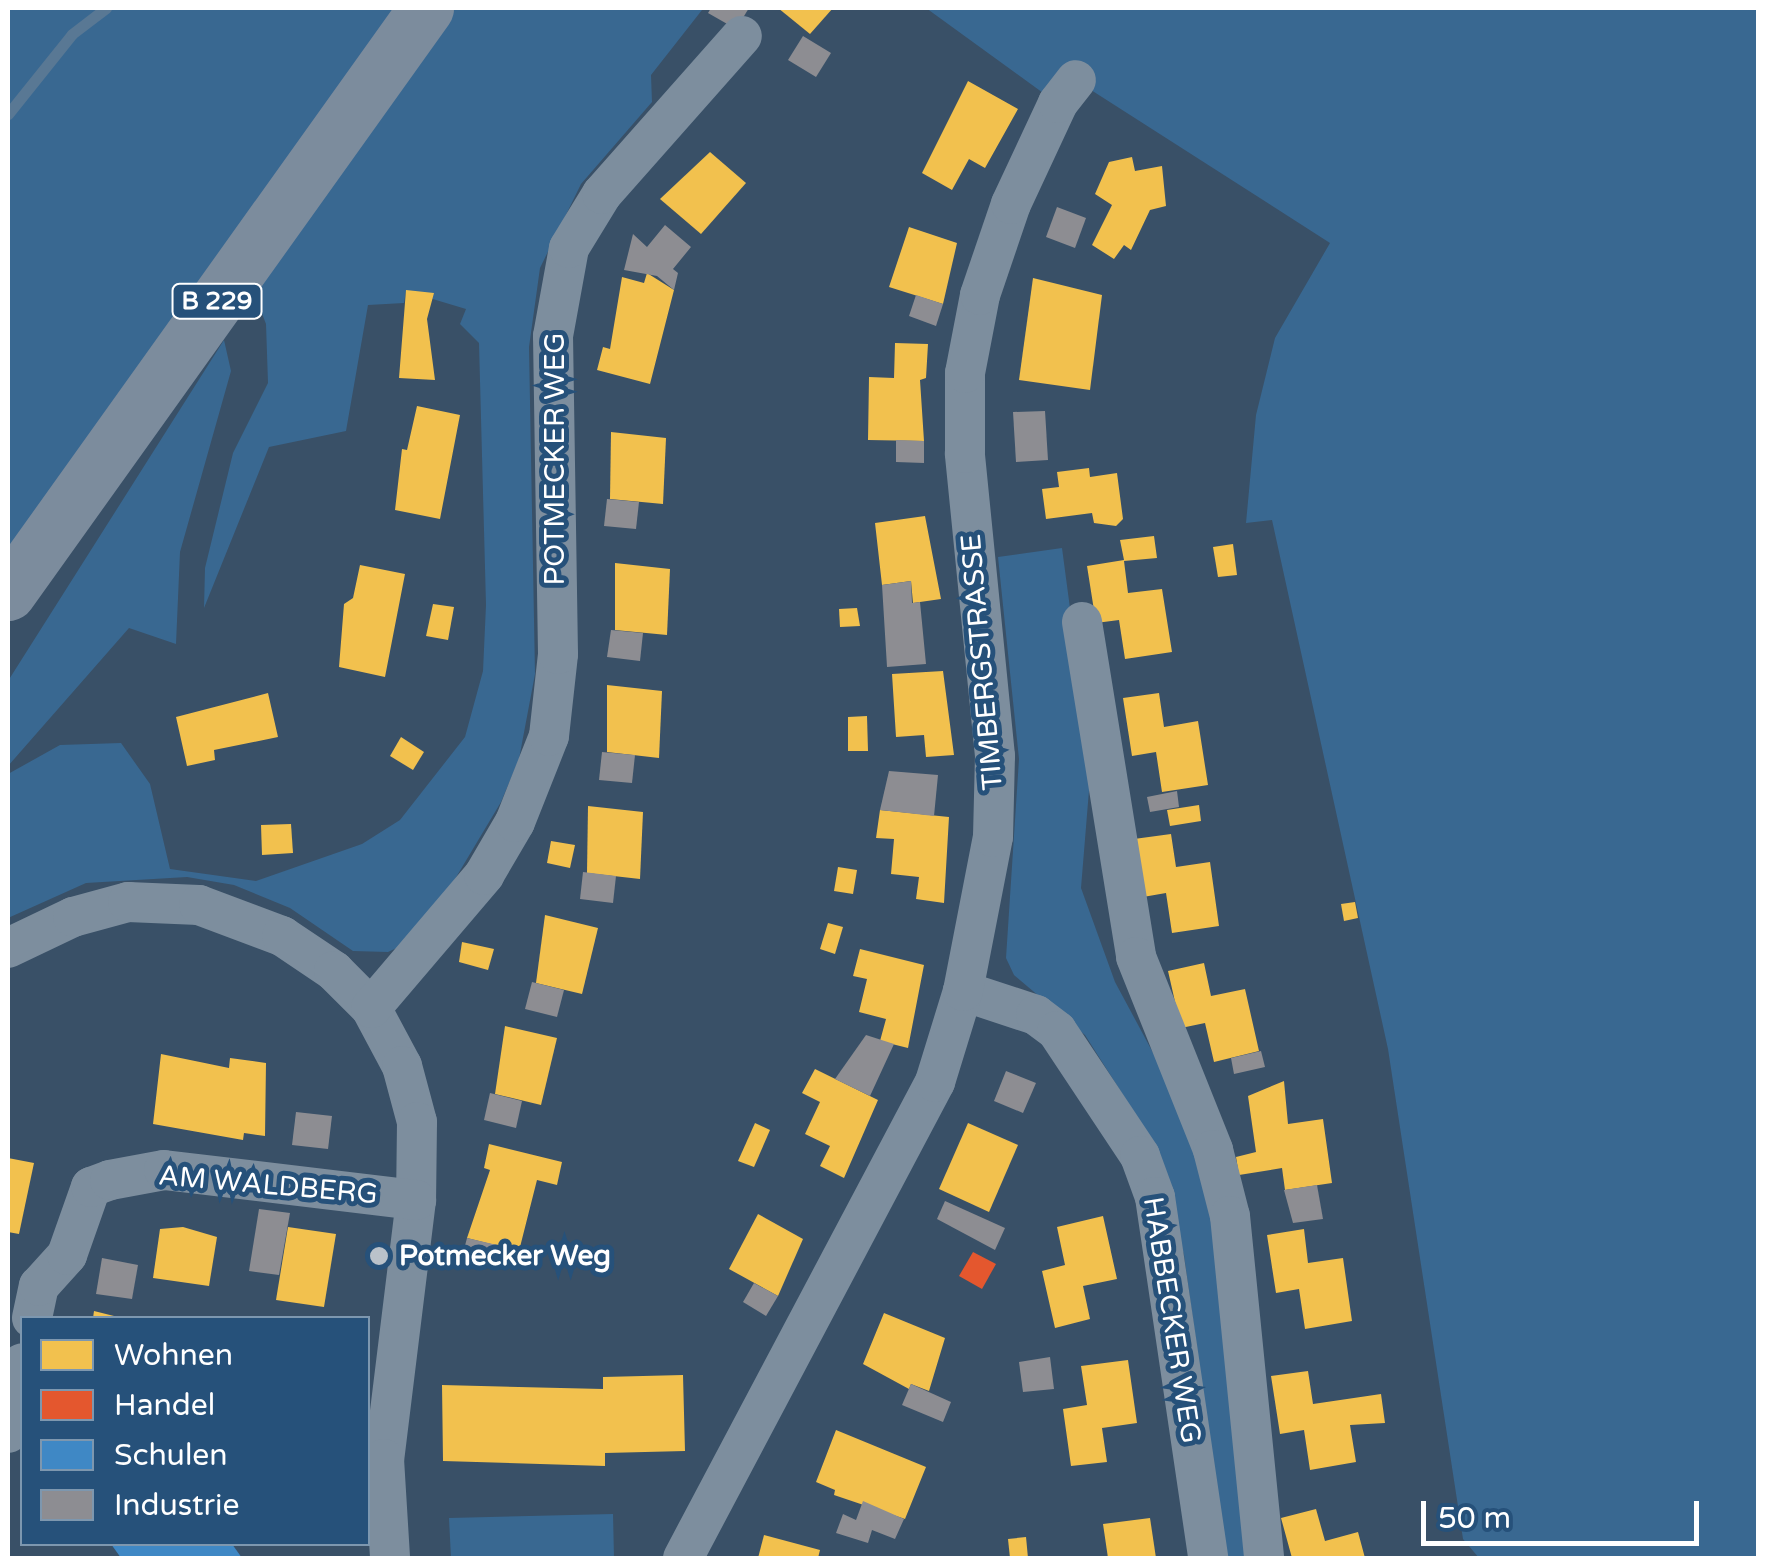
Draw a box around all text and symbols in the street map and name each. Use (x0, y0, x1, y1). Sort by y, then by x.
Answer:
road number: B 229 (170, 281, 264, 321)
street label: POTMECKER WEG (538, 332, 572, 586)
street label: TIMBERGSTRASSE (954, 533, 1010, 791)
street label: AM WALDBERG (157, 1159, 379, 1211)
street label: HABBECKER WEG (1136, 1194, 1208, 1446)
place label: Potmecker Weg (399, 1239, 611, 1273)
marker: Potmecker Weg (368, 1245, 390, 1267)
legend (20, 1316, 370, 1546)
text: Wohnen (114, 1337, 233, 1374)
text: Handel (114, 1387, 215, 1424)
text: Schulen (114, 1437, 228, 1474)
scale bar (1426, 1481, 1704, 1543)
text: Industrie (114, 1487, 239, 1524)
text: 50 m (1438, 1500, 1511, 1537)

